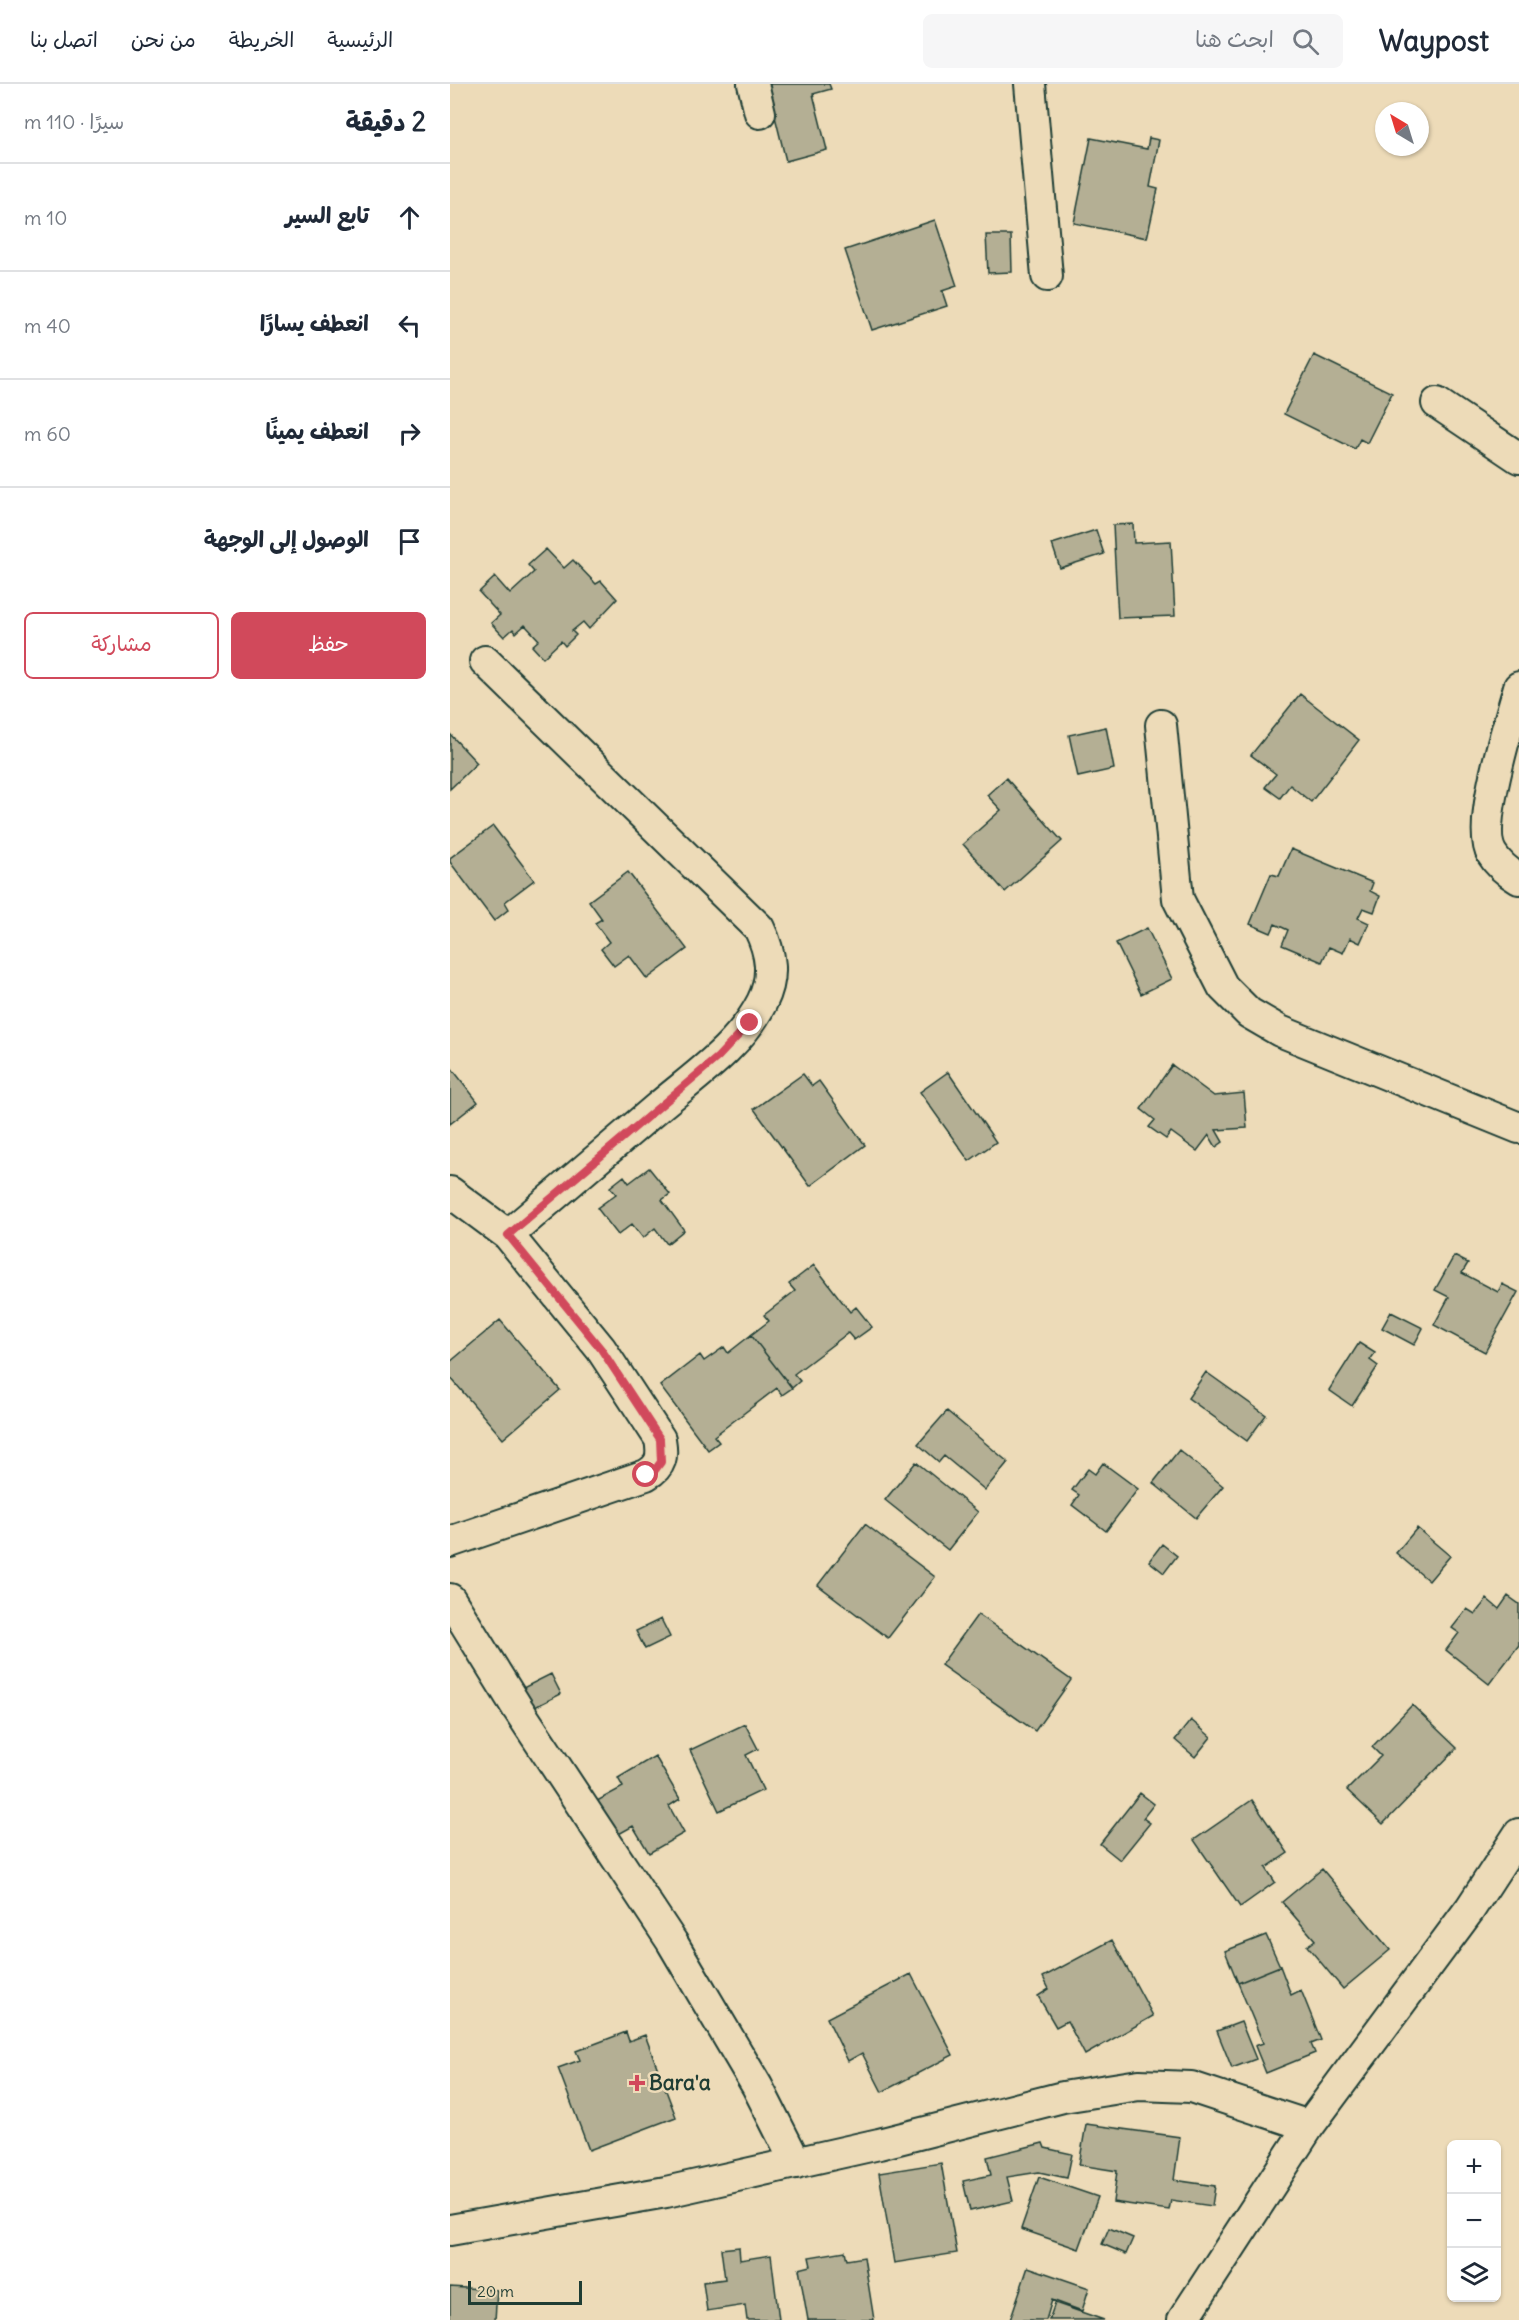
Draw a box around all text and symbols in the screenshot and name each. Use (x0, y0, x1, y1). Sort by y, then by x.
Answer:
search box (923, 14, 1343, 68)
text: Waypost (1379, 23, 1489, 59)
text: ابحث هنا (1195, 25, 1274, 53)
icon: search (1289, 25, 1322, 58)
text: اتصل بنا (30, 26, 98, 53)
text: من نحن (131, 26, 196, 53)
text: الخريطة (229, 26, 294, 53)
text: الرئيسية (327, 26, 393, 53)
north arrow (1375, 102, 1429, 156)
text: 2 دقيقة (346, 105, 426, 138)
text: سيرًا · 110 m (24, 109, 124, 134)
text: تابع السير (285, 201, 369, 229)
icon: ahead (393, 201, 426, 234)
text: 10 m (24, 205, 67, 230)
text: انعطف يسارًا (260, 309, 369, 337)
icon: left (393, 309, 426, 342)
text: 40 m (24, 313, 71, 338)
text: انعطف يمينًا (266, 417, 369, 445)
icon: right (393, 417, 426, 450)
text: 60 m (24, 421, 71, 446)
text: الوصول إلى الوجهة (204, 525, 369, 553)
icon: arrive (393, 525, 426, 558)
button: مشاركة (24, 612, 219, 679)
button: حفظ (231, 612, 426, 679)
route end (736, 1009, 762, 1035)
route start (632, 1461, 658, 1487)
place label: Bara'a (649, 2069, 711, 2096)
marker: Bara'a (630, 2076, 644, 2090)
map controls (1447, 2140, 1501, 2302)
button: + (1447, 2140, 1501, 2194)
button: − (1447, 2194, 1501, 2248)
button: layers (1447, 2248, 1501, 2302)
scale bar (468, 2278, 582, 2306)
text: 20 m (477, 2281, 514, 2301)

